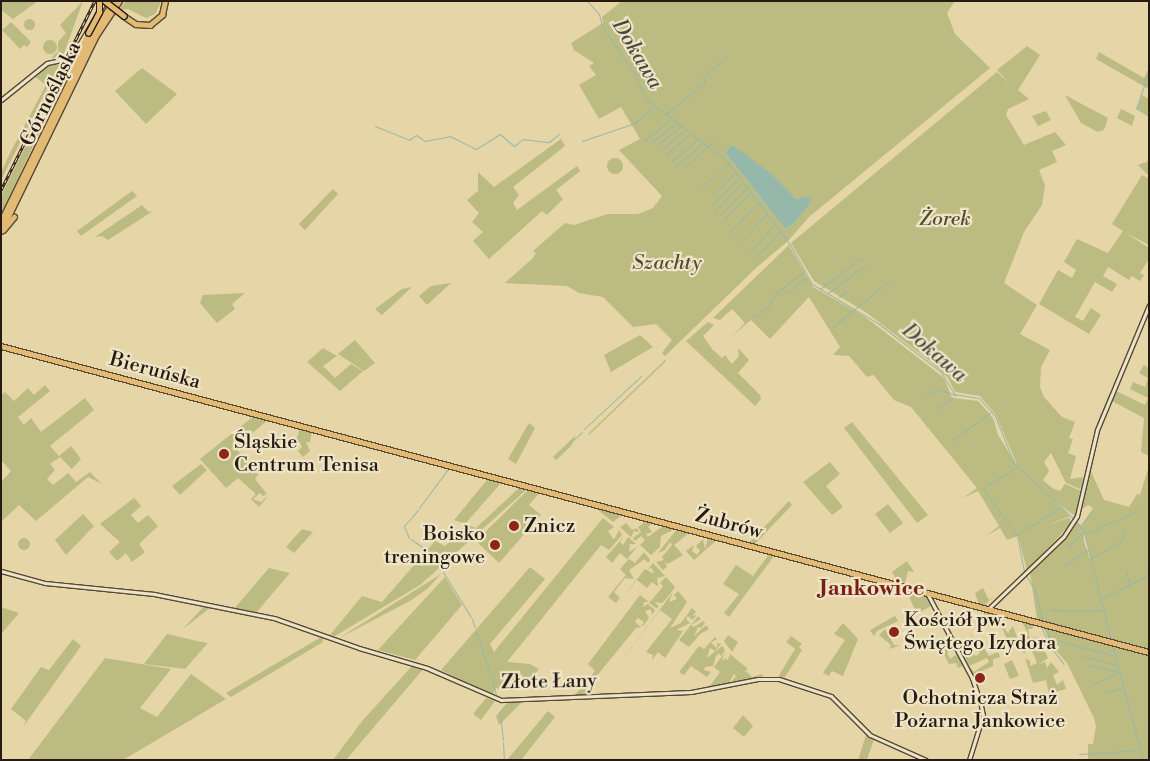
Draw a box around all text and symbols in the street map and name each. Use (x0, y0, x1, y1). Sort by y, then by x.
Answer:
water label: Dokawa (606, 14, 668, 94)
street label: Górnośląska (15, 38, 87, 150)
park label: Żorek (919, 207, 971, 231)
park label: Szachty (632, 251, 702, 275)
water label: Dokawa (897, 318, 971, 388)
street label: Bieruńska (107, 347, 203, 395)
place label: Śląskie Centrum Tenisa (234, 430, 379, 477)
marker: Śląskie Centrum Tenisa (218, 448, 230, 460)
street label: Żubrów (693, 503, 765, 545)
place label: Znicz (524, 514, 575, 538)
marker: Znicz (508, 520, 520, 532)
place label: Boisko treningowe (384, 522, 485, 569)
marker: Boisko treningowe (489, 539, 501, 551)
district label: Jankowice (819, 576, 925, 602)
place label: Kościół pw. Świętego Izydora (904, 608, 1056, 655)
marker: Kościół pw. Świętego Izydora (888, 626, 900, 638)
street label: Złote Łany (501, 669, 597, 695)
marker: Ochotnicza Straż Pożarna Jankowice (974, 672, 986, 684)
place label: Ochotnicza Straż Pożarna Jankowice (895, 686, 1065, 733)

